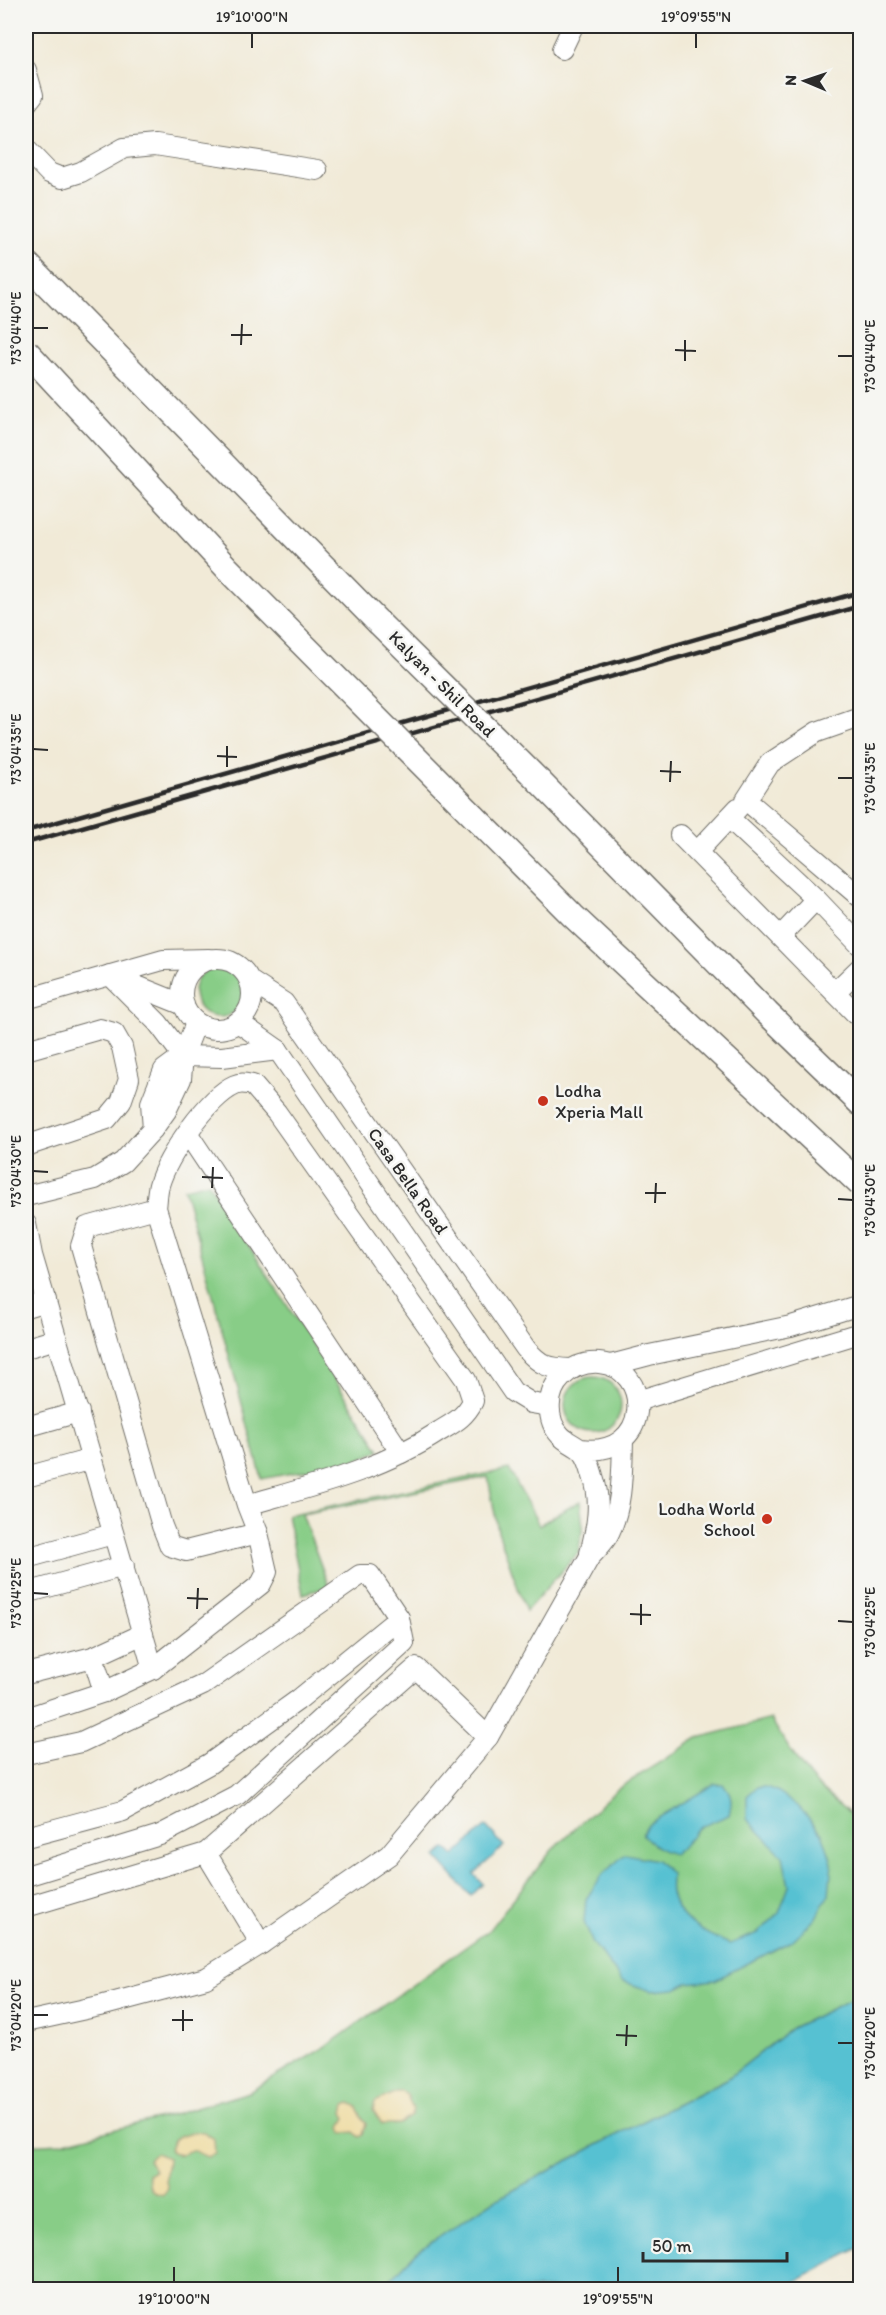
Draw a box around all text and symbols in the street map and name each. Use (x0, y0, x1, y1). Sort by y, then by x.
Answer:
text: 19°10'00"N (216, 8, 288, 26)
text: 19°09'55"N (661, 8, 731, 26)
north arrow (775, 51, 835, 111)
text: N (781, 75, 800, 86)
text: 73°04'40"E (7, 291, 25, 365)
text: 73°04'40"E (861, 319, 879, 393)
street label: Kalyan - Shil Road (384, 626, 500, 742)
text: 73°04'35"E (7, 714, 25, 784)
text: 73°04'35"E (861, 743, 879, 813)
place label: Lodha Xperia Mall (555, 1080, 643, 1123)
marker: Lodha Xperia Mall (536, 1094, 550, 1108)
street label: Casa Bella Road (363, 1123, 453, 1239)
text: 73°04'30"E (7, 1135, 25, 1207)
text: 73°04'30"E (861, 1164, 879, 1236)
place label: Lodha World School (658, 1498, 755, 1541)
marker: Lodha World School (760, 1512, 774, 1526)
text: 73°04'25"E (7, 1558, 25, 1628)
text: 73°04'25"E (861, 1587, 879, 1657)
text: 73°04'20"E (7, 1979, 25, 2051)
text: 73°04'20"E (861, 2007, 879, 2079)
scale bar (643, 2225, 787, 2263)
text: 50 m (652, 2235, 692, 2257)
text: 19°10'00"N (138, 2290, 210, 2308)
text: 19°09'55"N (583, 2290, 653, 2308)

